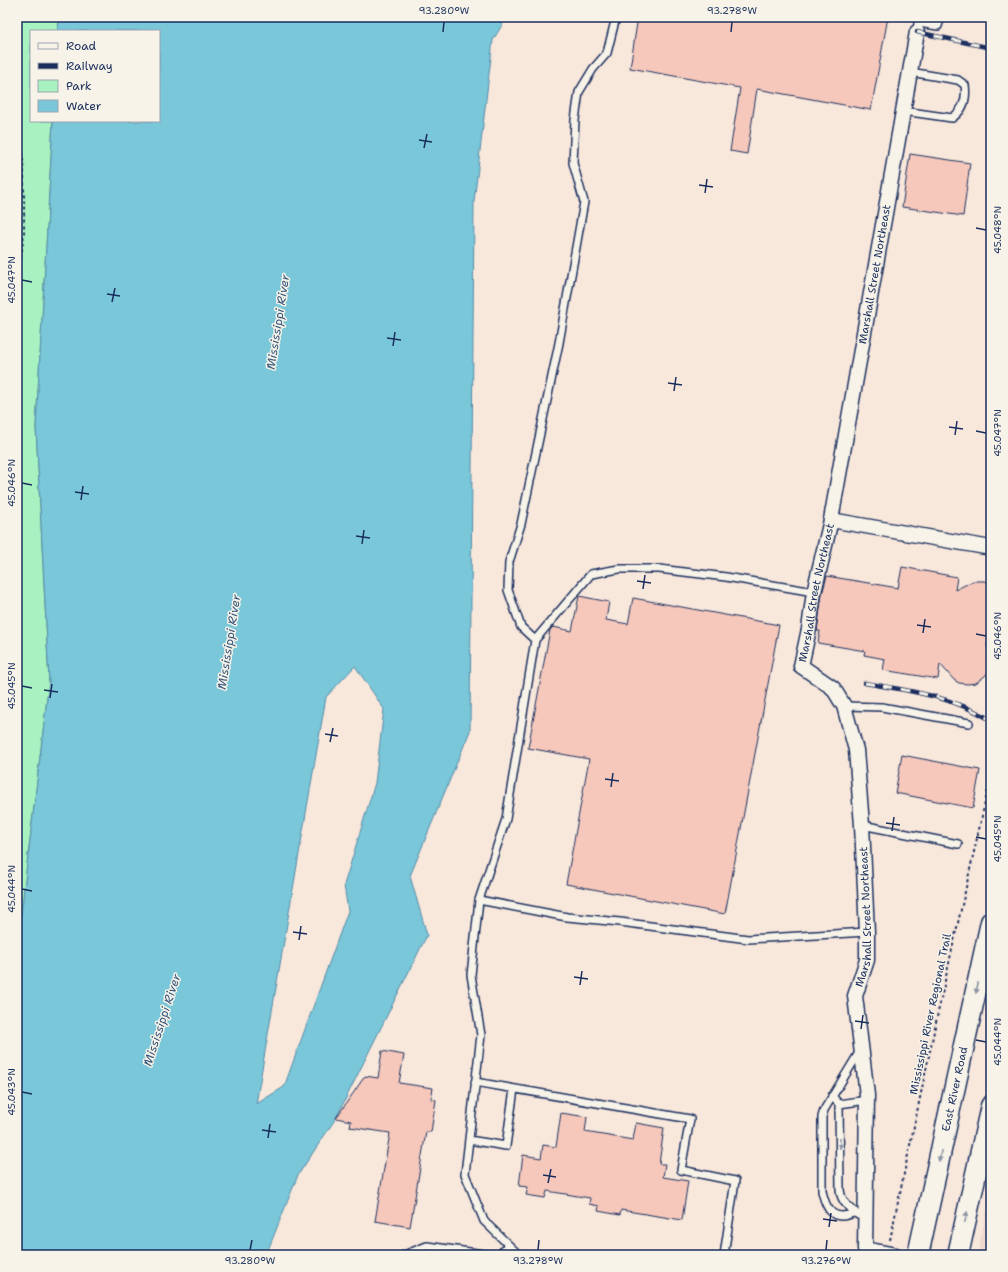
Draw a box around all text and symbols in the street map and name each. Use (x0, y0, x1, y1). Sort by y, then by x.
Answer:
text: 93.280°W (419, 4, 470, 17)
text: 93.278°W (707, 4, 758, 17)
legend (30, 30, 160, 122)
text: Road (66, 38, 97, 54)
text: Railway (66, 58, 113, 74)
text: Park (66, 78, 92, 94)
text: Water (66, 98, 102, 114)
street label: Marshall Street Northeast (855, 203, 895, 345)
text: 45.048°N (991, 206, 1004, 254)
text: 45.047°N (5, 256, 18, 304)
water label: Mississippi River (263, 273, 293, 371)
text: 45.047°N (991, 409, 1004, 457)
text: 45.046°N (5, 459, 18, 507)
street label: Marshall Street Northeast (795, 522, 838, 664)
water label: Mississippi River (214, 593, 244, 691)
text: 45.046°N (991, 612, 1004, 660)
text: 45.045°N (5, 662, 18, 710)
text: 45.045°N (991, 815, 1004, 863)
street label: Marshall Street Northeast (852, 846, 875, 989)
text: 45.044°N (5, 865, 18, 913)
street label: Mississippi River Regional Trail (906, 932, 955, 1096)
water label: Mississippi River (140, 972, 185, 1068)
one-way arrow (973, 982, 979, 994)
text: 45.044°N (991, 1018, 1004, 1066)
street label: East River Road (938, 1045, 971, 1133)
text: 45.043°N (5, 1068, 18, 1116)
one-way arrow (837, 1137, 843, 1150)
one-way arrow (936, 1150, 942, 1162)
one-way arrow (964, 1211, 970, 1223)
text: 93.280°W (225, 1254, 276, 1267)
text: 93.278°W (513, 1254, 564, 1267)
text: 93.276°W (801, 1254, 852, 1267)

